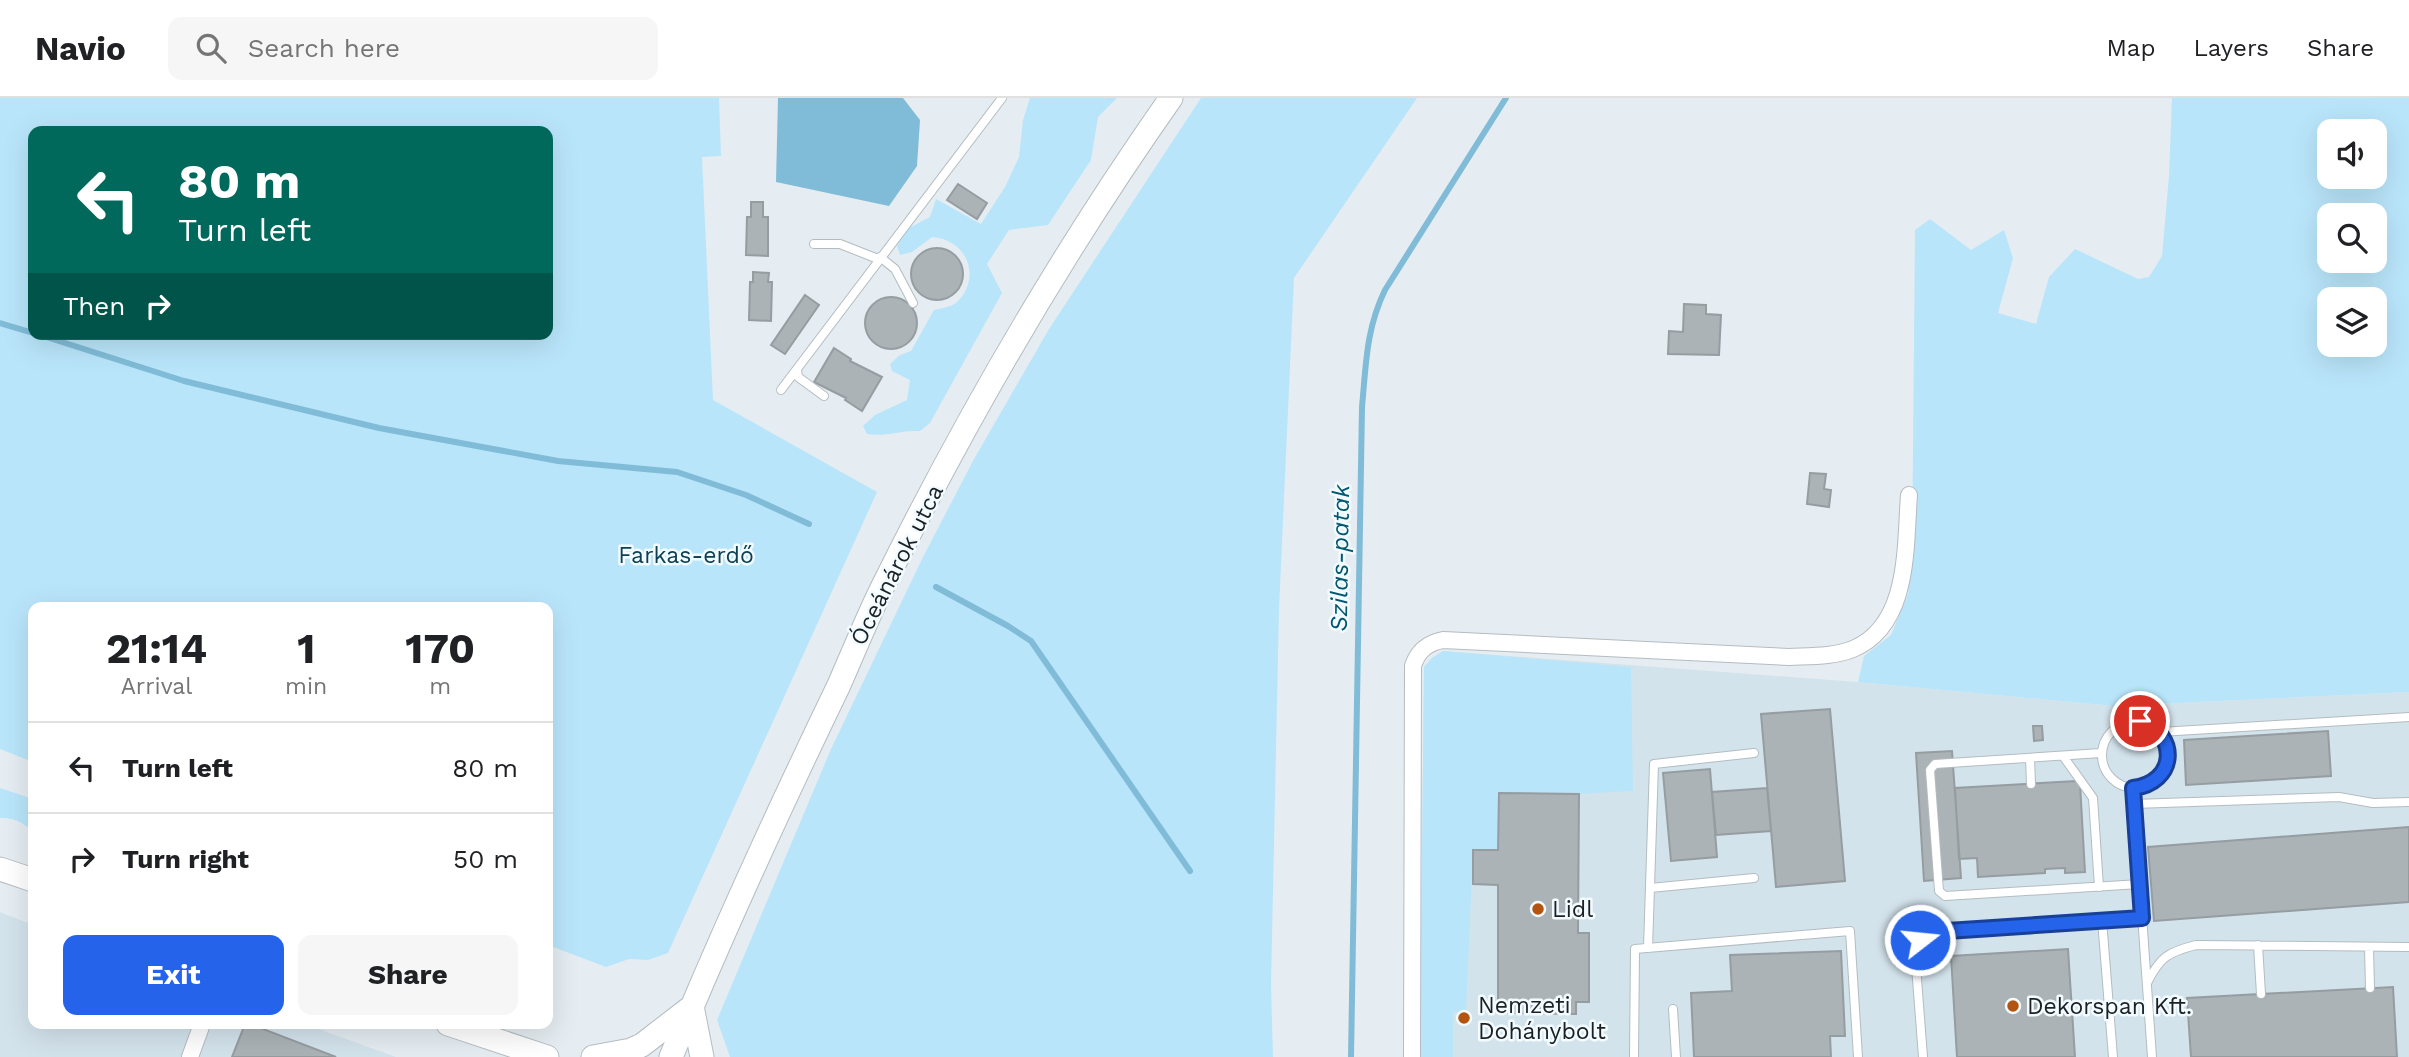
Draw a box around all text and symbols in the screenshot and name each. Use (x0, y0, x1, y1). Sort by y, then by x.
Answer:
search box (168, 17, 658, 80)
text: Navio (35, 29, 126, 68)
icon: search (192, 29, 230, 67)
text: Search here (248, 33, 400, 63)
text: Map (2107, 34, 2155, 62)
text: Layers (2193, 34, 2269, 62)
text: Share (2307, 34, 2374, 62)
map controls (2317, 119, 2387, 357)
button: sound (2317, 119, 2387, 189)
text: 80 m (178, 152, 300, 210)
icon: left (63, 154, 154, 245)
button: search (2317, 203, 2387, 273)
text: Turn left (178, 211, 311, 249)
icon: right (139, 287, 177, 325)
button: layers (2317, 287, 2387, 357)
text: Then (63, 291, 125, 321)
street label: Óceánárok utca (844, 480, 949, 650)
water label: Szilas-patak (1325, 483, 1355, 632)
park label: Farkas-erdő (618, 542, 754, 569)
text: 21:14 (106, 624, 207, 673)
text: 1 (297, 624, 315, 673)
text: 170 (405, 624, 475, 673)
text: Arrival (121, 673, 192, 700)
text: min (285, 673, 327, 700)
text: m (429, 673, 451, 700)
pin (2110, 691, 2170, 751)
icon: arrive (2121, 702, 2159, 740)
icon: left (63, 749, 101, 787)
text: Turn left (122, 753, 233, 783)
text: 80 m (452, 753, 518, 783)
icon: right (63, 840, 101, 878)
text: Turn right (122, 844, 249, 874)
text: 50 m (453, 844, 518, 874)
place label: Lidl (1552, 896, 1593, 923)
marker: Lidl (1530, 901, 1546, 917)
position arrow (1883, 903, 1957, 977)
button: Exit (63, 935, 284, 1015)
button: Share (298, 935, 518, 1015)
place label: Nemzeti Dohánybolt (1478, 992, 1606, 1045)
place label: Dekorspan Kft. (2027, 993, 2192, 1020)
marker: Dekorspan Kft. (2005, 998, 2021, 1014)
marker: Nemzeti Dohánybolt (1456, 1010, 1472, 1026)

